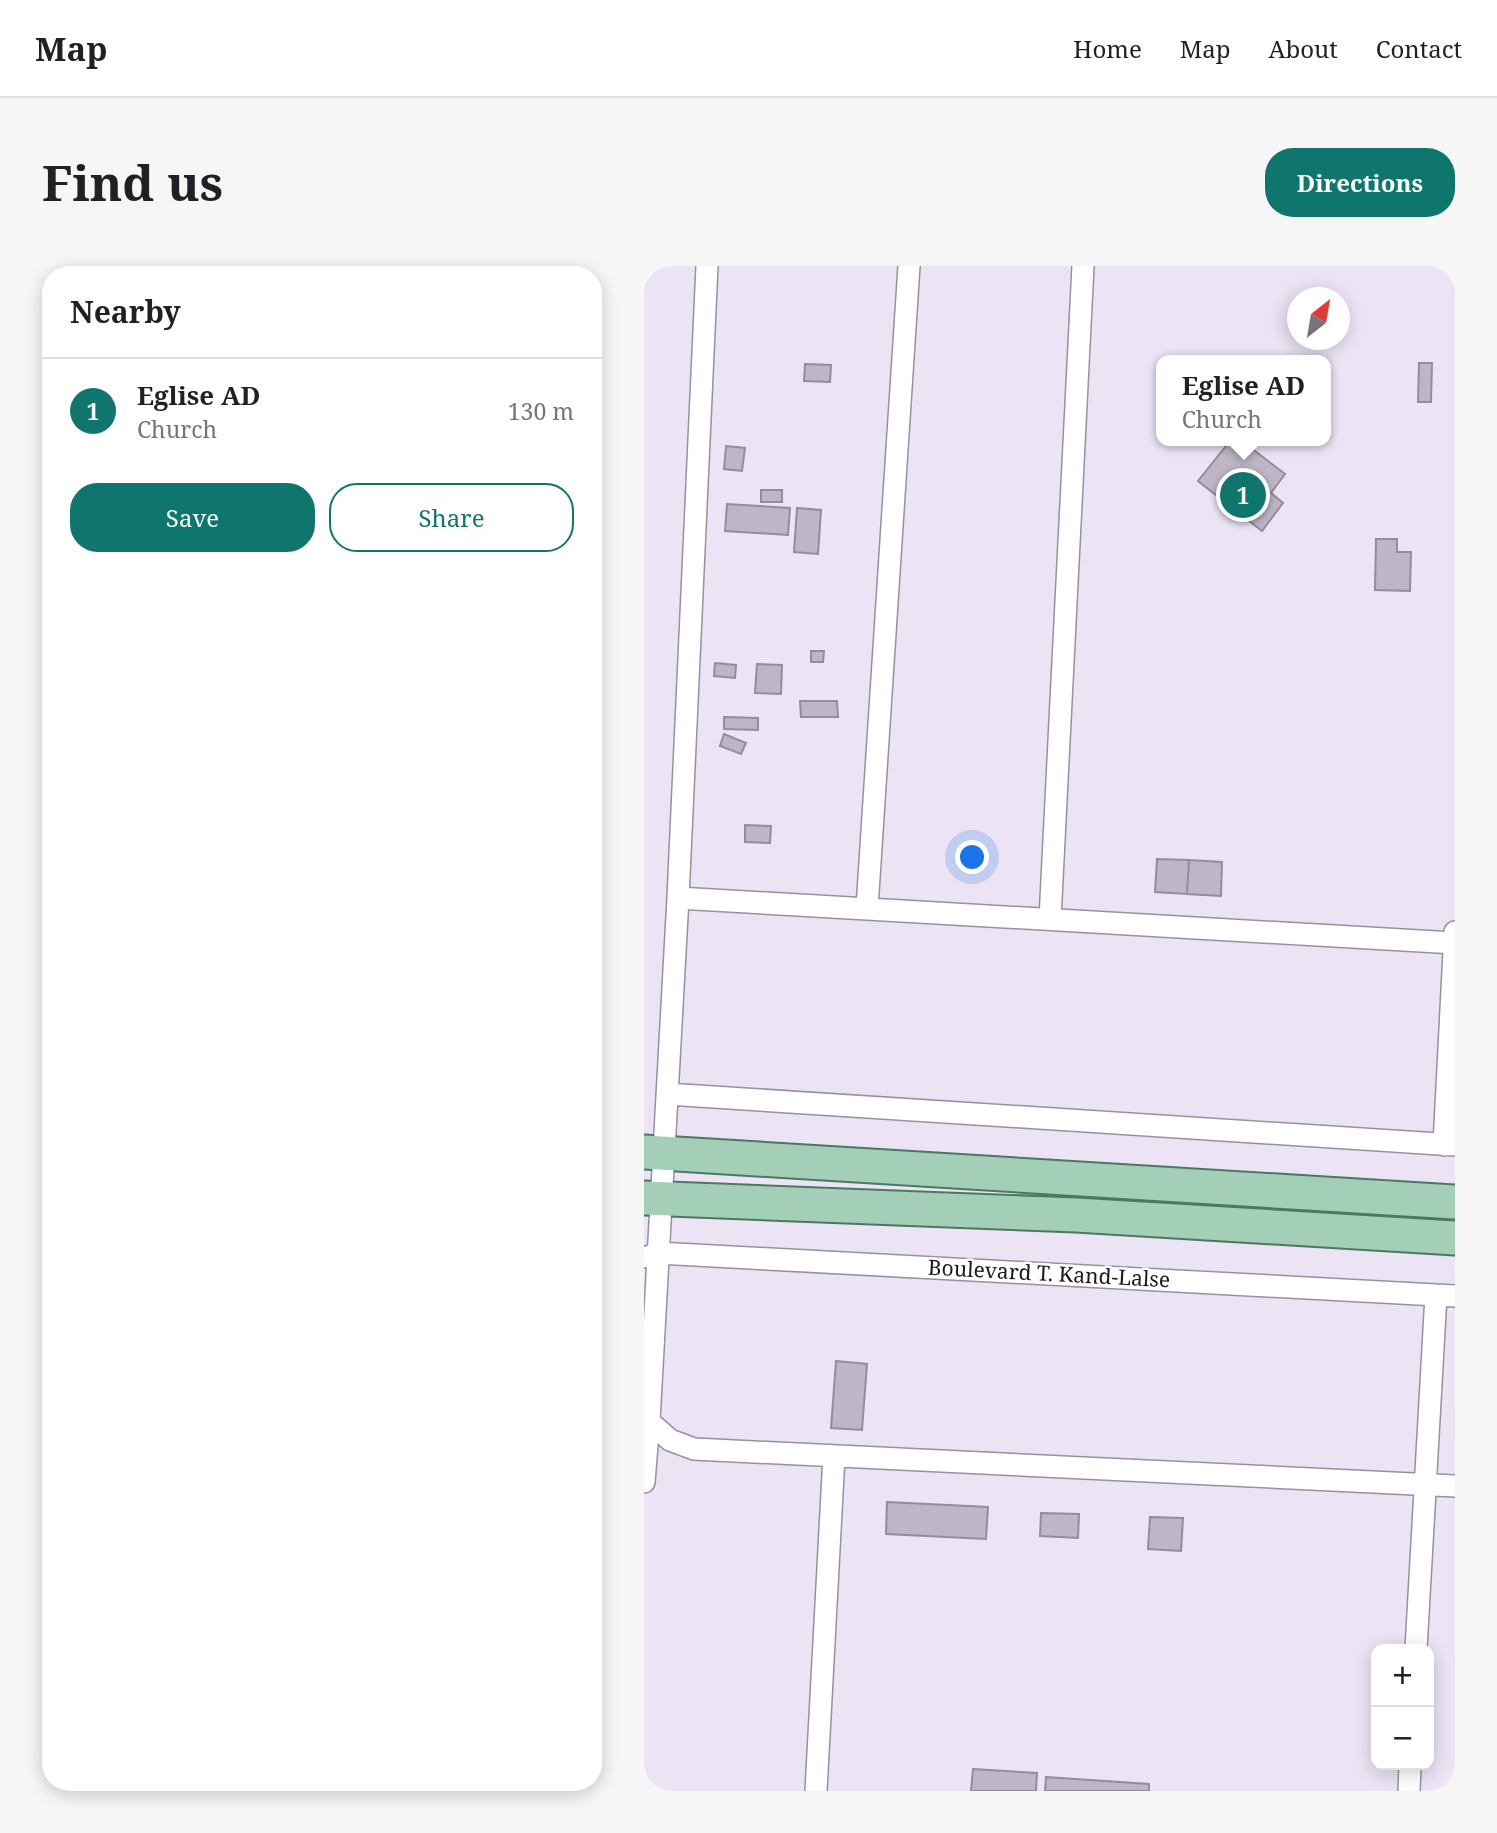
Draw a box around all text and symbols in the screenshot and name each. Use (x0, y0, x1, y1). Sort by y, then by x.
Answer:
text: Map (35, 26, 108, 71)
text: Home (1073, 32, 1142, 65)
text: Map (1180, 32, 1231, 65)
text: About (1269, 32, 1338, 65)
text: Contact (1376, 32, 1462, 65)
button: Directions (1265, 148, 1455, 217)
text: Find us (42, 149, 223, 215)
north arrow (1287, 287, 1350, 350)
text: Nearby (70, 291, 181, 332)
popup (1156, 355, 1331, 446)
text: Eglise AD (1182, 367, 1305, 403)
text: Eglise AD (137, 377, 261, 413)
text: 1 (87, 395, 100, 427)
text: 130 m (508, 395, 574, 427)
text: Church (1182, 403, 1262, 435)
text: Church (137, 413, 217, 445)
pin: 1 (1220, 469, 1266, 521)
button: Save (70, 483, 315, 552)
button: Share (329, 483, 574, 552)
your location (955, 840, 989, 874)
street label: Boulevard T. Kand-Lalse (927, 1253, 1171, 1293)
map controls (1371, 1644, 1434, 1770)
button: + (1371, 1644, 1434, 1707)
button: − (1371, 1707, 1434, 1770)

